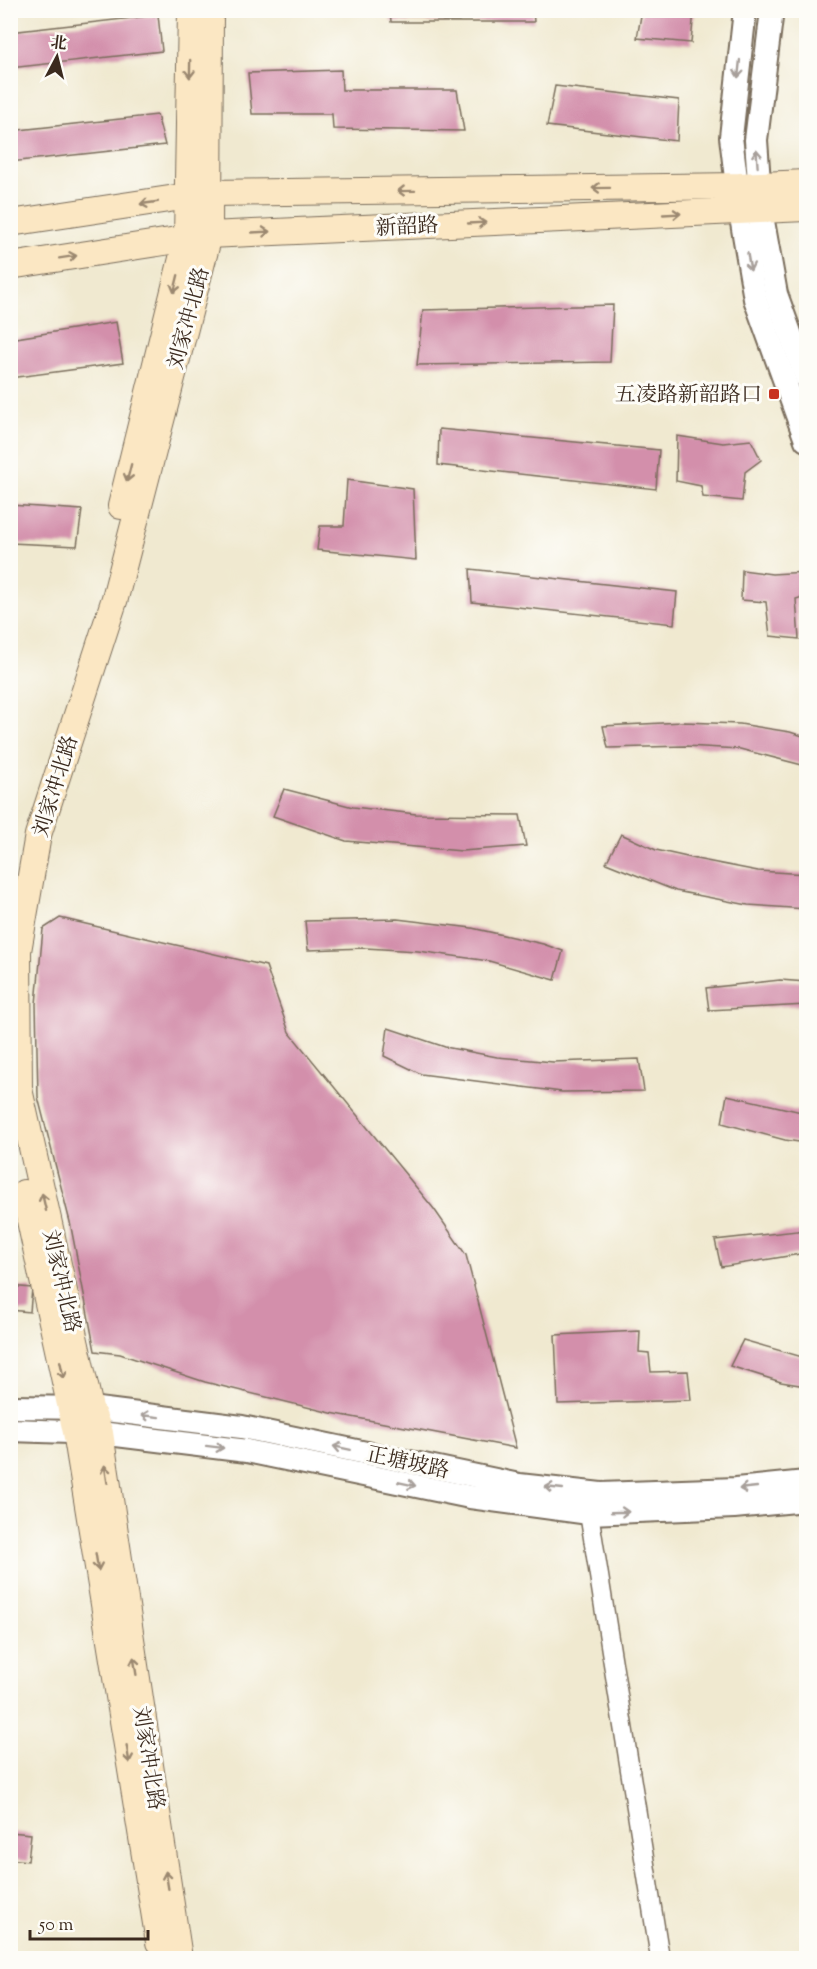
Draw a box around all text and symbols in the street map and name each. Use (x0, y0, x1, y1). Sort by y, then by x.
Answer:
north arrow (27, 27, 87, 87)
text: 北 (49, 32, 68, 57)
one-way arrow (184, 58, 196, 78)
one-way arrow (733, 58, 744, 78)
one-way arrow (752, 148, 763, 168)
one-way arrow (592, 182, 612, 194)
one-way arrow (397, 185, 417, 197)
one-way arrow (139, 197, 159, 208)
one-way arrow (662, 208, 682, 219)
street label: 新韶路 (375, 211, 439, 245)
one-way arrow (467, 217, 487, 228)
one-way arrow (251, 227, 271, 238)
one-way arrow (58, 251, 78, 262)
one-way arrow (744, 252, 755, 271)
street label: 刘家冲北路 (162, 264, 218, 373)
one-way arrow (169, 274, 181, 293)
place label: 五凌路新韶路口 (615, 381, 762, 411)
marker: 五凌路新韶路口 (767, 387, 781, 401)
one-way arrow (122, 463, 134, 482)
street label: 刘家冲北路 (27, 732, 87, 841)
one-way arrow (38, 1193, 49, 1212)
street label: 刘家冲北路 (34, 1227, 86, 1336)
one-way arrow (56, 1360, 68, 1379)
one-way arrow (140, 1410, 160, 1421)
street label: 正塘坡路 (363, 1441, 452, 1487)
one-way arrow (205, 1442, 224, 1453)
one-way arrow (332, 1442, 352, 1453)
one-way arrow (100, 1464, 111, 1484)
one-way arrow (396, 1479, 416, 1490)
one-way arrow (544, 1483, 564, 1494)
one-way arrow (739, 1483, 759, 1494)
one-way arrow (610, 1506, 630, 1518)
one-way arrow (92, 1551, 103, 1571)
one-way arrow (129, 1657, 140, 1677)
street label: 刘家冲北路 (124, 1704, 170, 1813)
one-way arrow (123, 1744, 134, 1764)
one-way arrow (162, 1871, 173, 1890)
scale bar (30, 1903, 148, 1941)
text: 50 m (38, 1913, 74, 1939)

